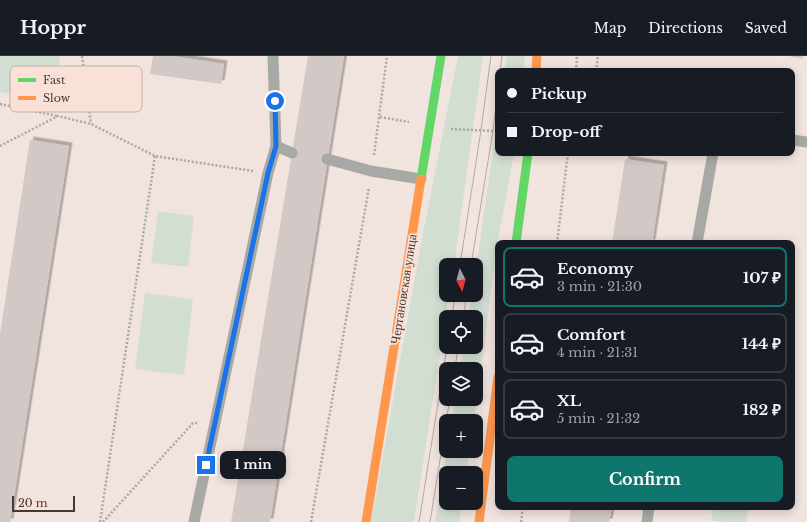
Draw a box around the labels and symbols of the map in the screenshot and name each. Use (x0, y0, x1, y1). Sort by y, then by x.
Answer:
legend (10, 66, 142, 112)
text: Fast (43, 73, 66, 87)
text: Slow (43, 91, 71, 105)
route start (266, 92, 284, 110)
street label: Чертановская улица (386, 233, 421, 345)
north arrow (439, 258, 483, 302)
callout: 1 min (220, 451, 286, 479)
route end (197, 456, 215, 474)
scale bar (12, 494, 75, 513)

